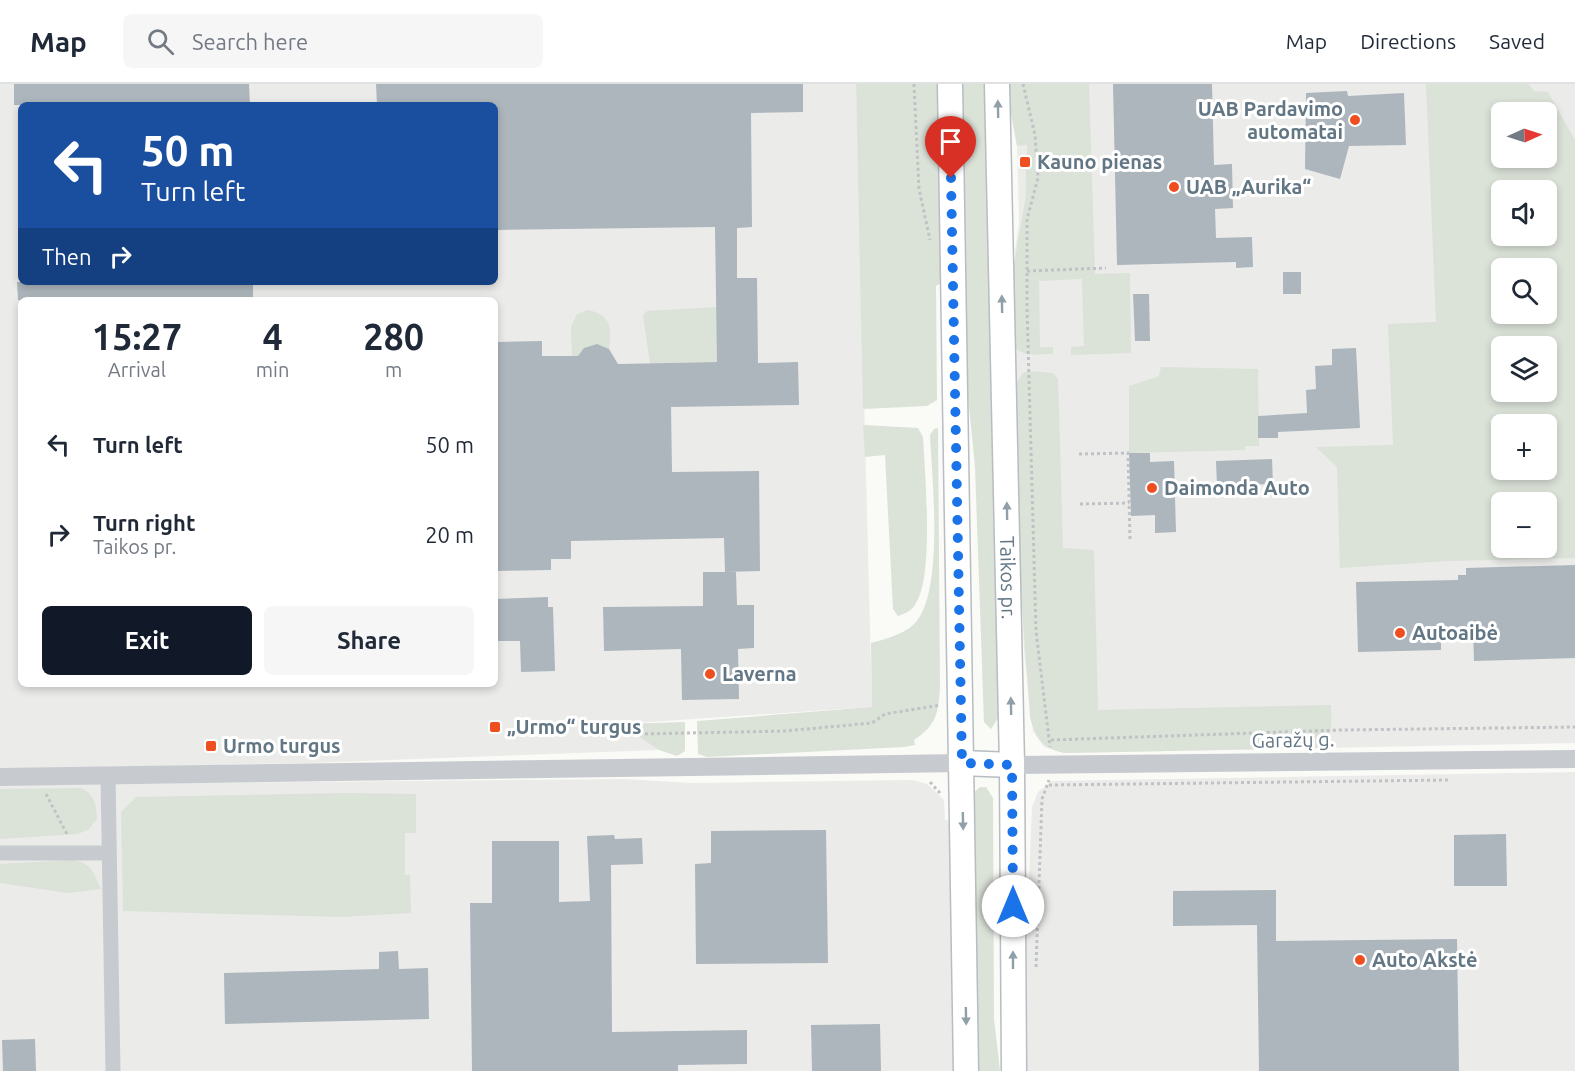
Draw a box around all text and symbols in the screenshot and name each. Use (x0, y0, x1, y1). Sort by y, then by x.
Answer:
search box (123, 14, 543, 68)
icon: search (144, 25, 177, 58)
text: Map (30, 26, 87, 57)
text: Search here (192, 29, 308, 54)
text: Map (1286, 29, 1327, 53)
text: Directions (1360, 29, 1456, 53)
text: Saved (1489, 29, 1545, 53)
place label: UAB Pardavimo automatai (1198, 97, 1343, 143)
one-way arrow (993, 99, 1003, 118)
north arrow (1491, 102, 1557, 168)
map controls (1491, 102, 1557, 558)
marker: UAB Pardavimo automatai (1348, 113, 1362, 127)
pin (925, 116, 976, 178)
icon: arrive (934, 125, 967, 158)
icon: left (42, 126, 120, 204)
text: 50 m (141, 127, 235, 174)
place label: Kauno pienas (1037, 150, 1162, 173)
marker: Kauno pienas (1018, 155, 1032, 169)
place label: UAB „Aurika“ (1186, 175, 1311, 198)
text: Turn left (141, 176, 245, 206)
marker: UAB „Aurika“ (1167, 180, 1181, 194)
button: sound (1491, 180, 1557, 246)
icon: right (104, 240, 137, 273)
text: Then (42, 244, 92, 269)
button: search (1491, 258, 1557, 324)
one-way arrow (997, 294, 1007, 313)
text: 15:27 (92, 316, 182, 357)
text: 4 (262, 316, 283, 357)
text: 280 (363, 316, 424, 357)
button: layers (1491, 336, 1557, 402)
text: Arrival (108, 358, 166, 381)
text: min (256, 358, 289, 381)
text: m (385, 358, 402, 381)
button: + (1491, 414, 1557, 480)
icon: left (42, 428, 75, 461)
text: Turn left (93, 432, 183, 457)
text: 50 m (425, 432, 474, 457)
place label: Daimonda Auto (1164, 476, 1310, 499)
marker: Daimonda Auto (1145, 481, 1159, 495)
button: − (1491, 492, 1557, 558)
one-way arrow (1002, 502, 1011, 521)
text: Turn right (93, 510, 195, 535)
icon: right (42, 518, 75, 551)
text: 20 m (425, 522, 474, 547)
text: Taikos pr. (93, 535, 176, 558)
street label: Taikos pr. (996, 536, 1021, 620)
button: Exit (42, 606, 252, 675)
button: Share (264, 606, 474, 675)
place label: Autoaibė (1412, 621, 1498, 644)
marker: Autoaibė (1393, 626, 1407, 640)
place label: Laverna (722, 662, 797, 685)
marker: Laverna (703, 667, 717, 681)
one-way arrow (1006, 697, 1016, 716)
place label: „Urmo“ turgus (507, 715, 641, 738)
marker: „Urmo“ turgus (488, 720, 502, 734)
street label: Garažų g. (1251, 727, 1335, 752)
place label: Urmo turgus (223, 734, 341, 757)
marker: Urmo turgus (204, 739, 218, 753)
one-way arrow (958, 812, 968, 831)
position arrow (981, 874, 1045, 938)
place label: Auto Akstė (1372, 948, 1477, 971)
one-way arrow (1008, 951, 1018, 970)
marker: Auto Akstė (1353, 953, 1367, 967)
one-way arrow (961, 1007, 971, 1026)

